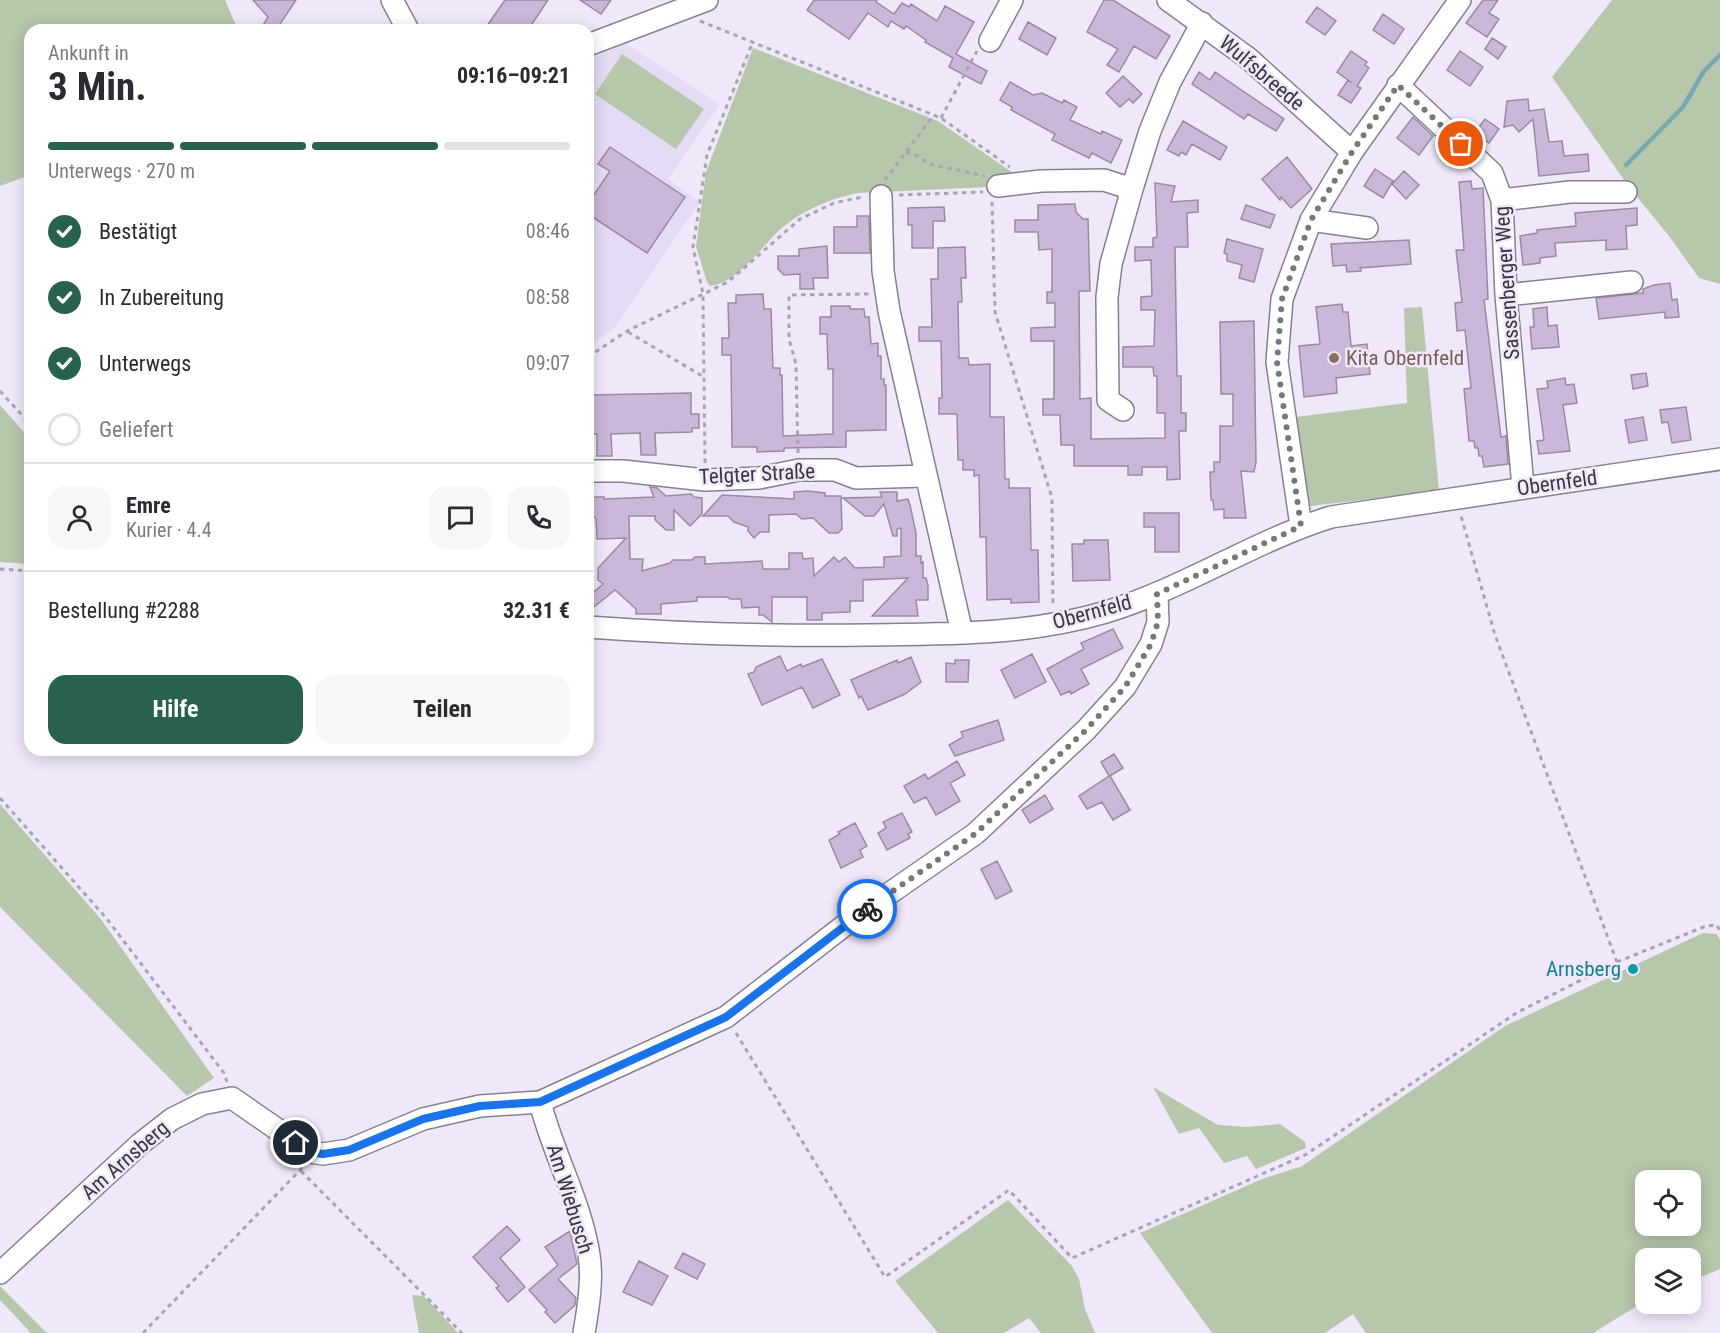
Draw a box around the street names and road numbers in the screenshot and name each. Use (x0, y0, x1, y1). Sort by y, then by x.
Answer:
street label: Wulfsbreede (1215, 31, 1309, 116)
street label: Sassenberger Weg (1490, 205, 1524, 361)
street label: Telgter Straße (698, 459, 816, 489)
street label: Obernfeld (1515, 465, 1599, 501)
street label: Obernfeld (1050, 590, 1134, 634)
street label: Am Arnsberg (76, 1116, 174, 1204)
street label: Am Wiebusch (542, 1141, 598, 1257)

